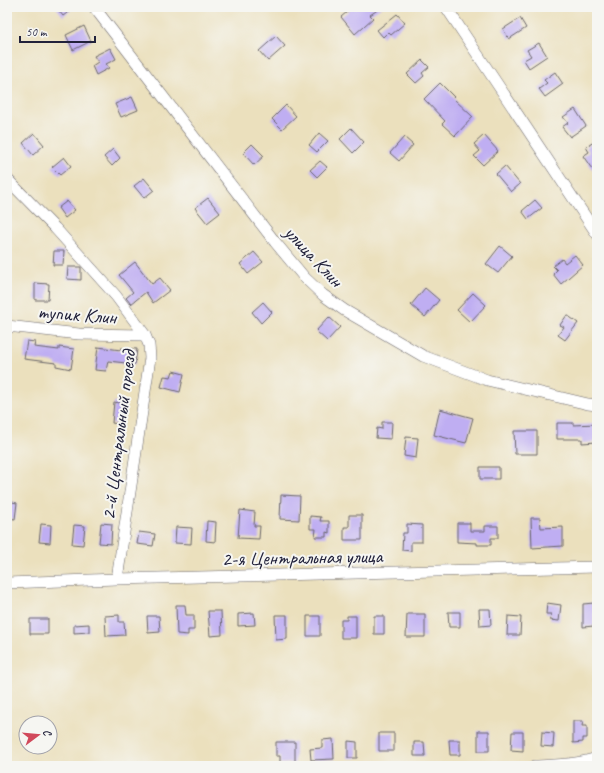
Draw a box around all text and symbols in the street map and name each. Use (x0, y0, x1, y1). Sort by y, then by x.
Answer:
scale bar (20, 18, 95, 44)
text: 50 m (26, 24, 48, 40)
street label: улица Клин (278, 220, 350, 294)
street label: тупик Клин (37, 299, 119, 330)
street label: 2-й Центральный проезд (96, 347, 142, 521)
street label: 2-я Центральная улица (221, 544, 385, 571)
north arrow (18, 715, 58, 755)
text: С (40, 728, 56, 738)

